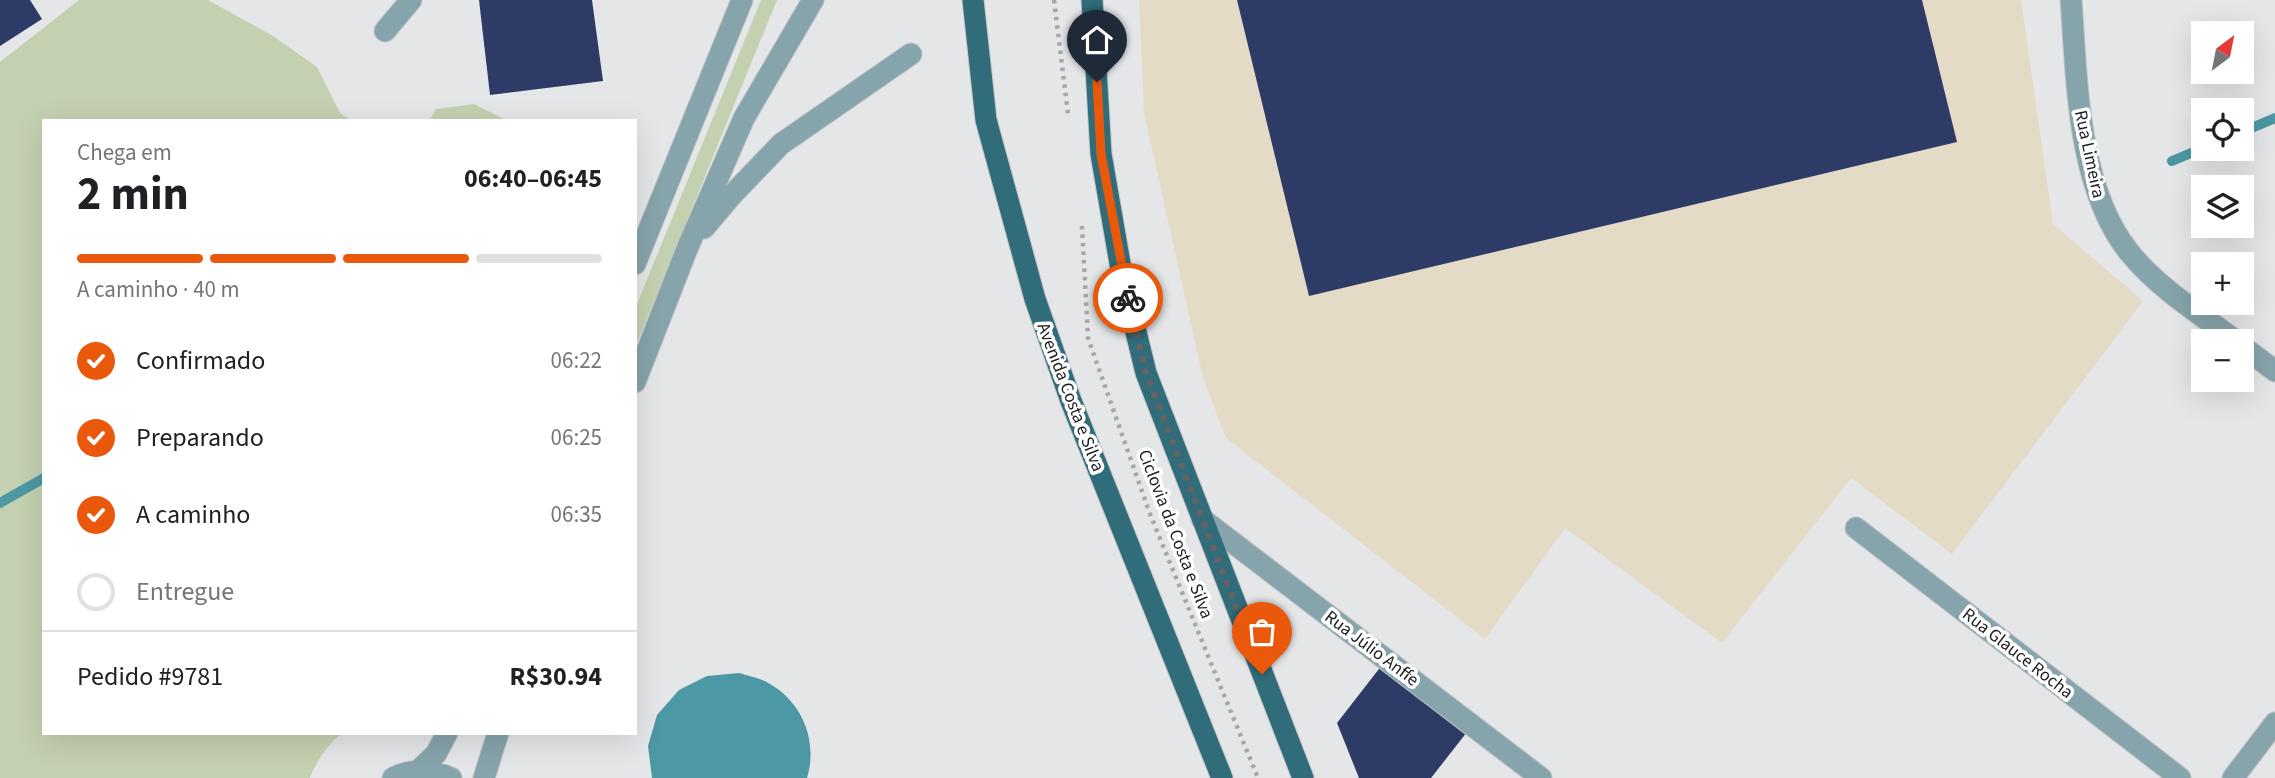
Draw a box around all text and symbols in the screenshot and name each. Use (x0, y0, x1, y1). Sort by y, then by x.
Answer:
pin (1067, 10, 1127, 82)
icon: home (1078, 21, 1116, 59)
north arrow (2191, 21, 2254, 84)
map controls (2191, 21, 2254, 392)
button: locate (2191, 98, 2254, 161)
street label: Rua Limeira (2068, 108, 2111, 200)
text: Chega em (77, 136, 172, 169)
text: 06:40–06:45 (464, 160, 602, 197)
text: 2 min (77, 162, 189, 227)
button: layers (2191, 175, 2254, 238)
button: + (2191, 252, 2254, 315)
courier (1093, 263, 1163, 333)
text: A caminho · 40 m (77, 273, 240, 306)
icon: bike (1109, 279, 1147, 317)
street label: Avenida Costa e Silva (1031, 319, 1110, 475)
button: − (2191, 329, 2254, 392)
icon: check (77, 342, 115, 380)
text: Confirmado (136, 342, 265, 379)
text: 06:22 (551, 344, 602, 377)
icon: check (77, 419, 115, 457)
text: Preparando (136, 419, 264, 456)
text: 06:25 (551, 421, 602, 454)
street label: Ciclovia da Costa e Silva (1132, 446, 1219, 622)
icon: check (77, 496, 115, 534)
text: A caminho (136, 496, 250, 533)
text: 06:35 (551, 498, 602, 531)
text: Entregue (136, 573, 234, 610)
pin (1232, 602, 1292, 674)
street label: Rua Glauce Rocha (1957, 602, 2078, 705)
street label: Rua Júlio Anffe (1319, 605, 1424, 692)
icon: bag (1243, 613, 1281, 651)
text: Pedido #9781 (77, 658, 223, 695)
text: R$30.94 (510, 658, 602, 695)

